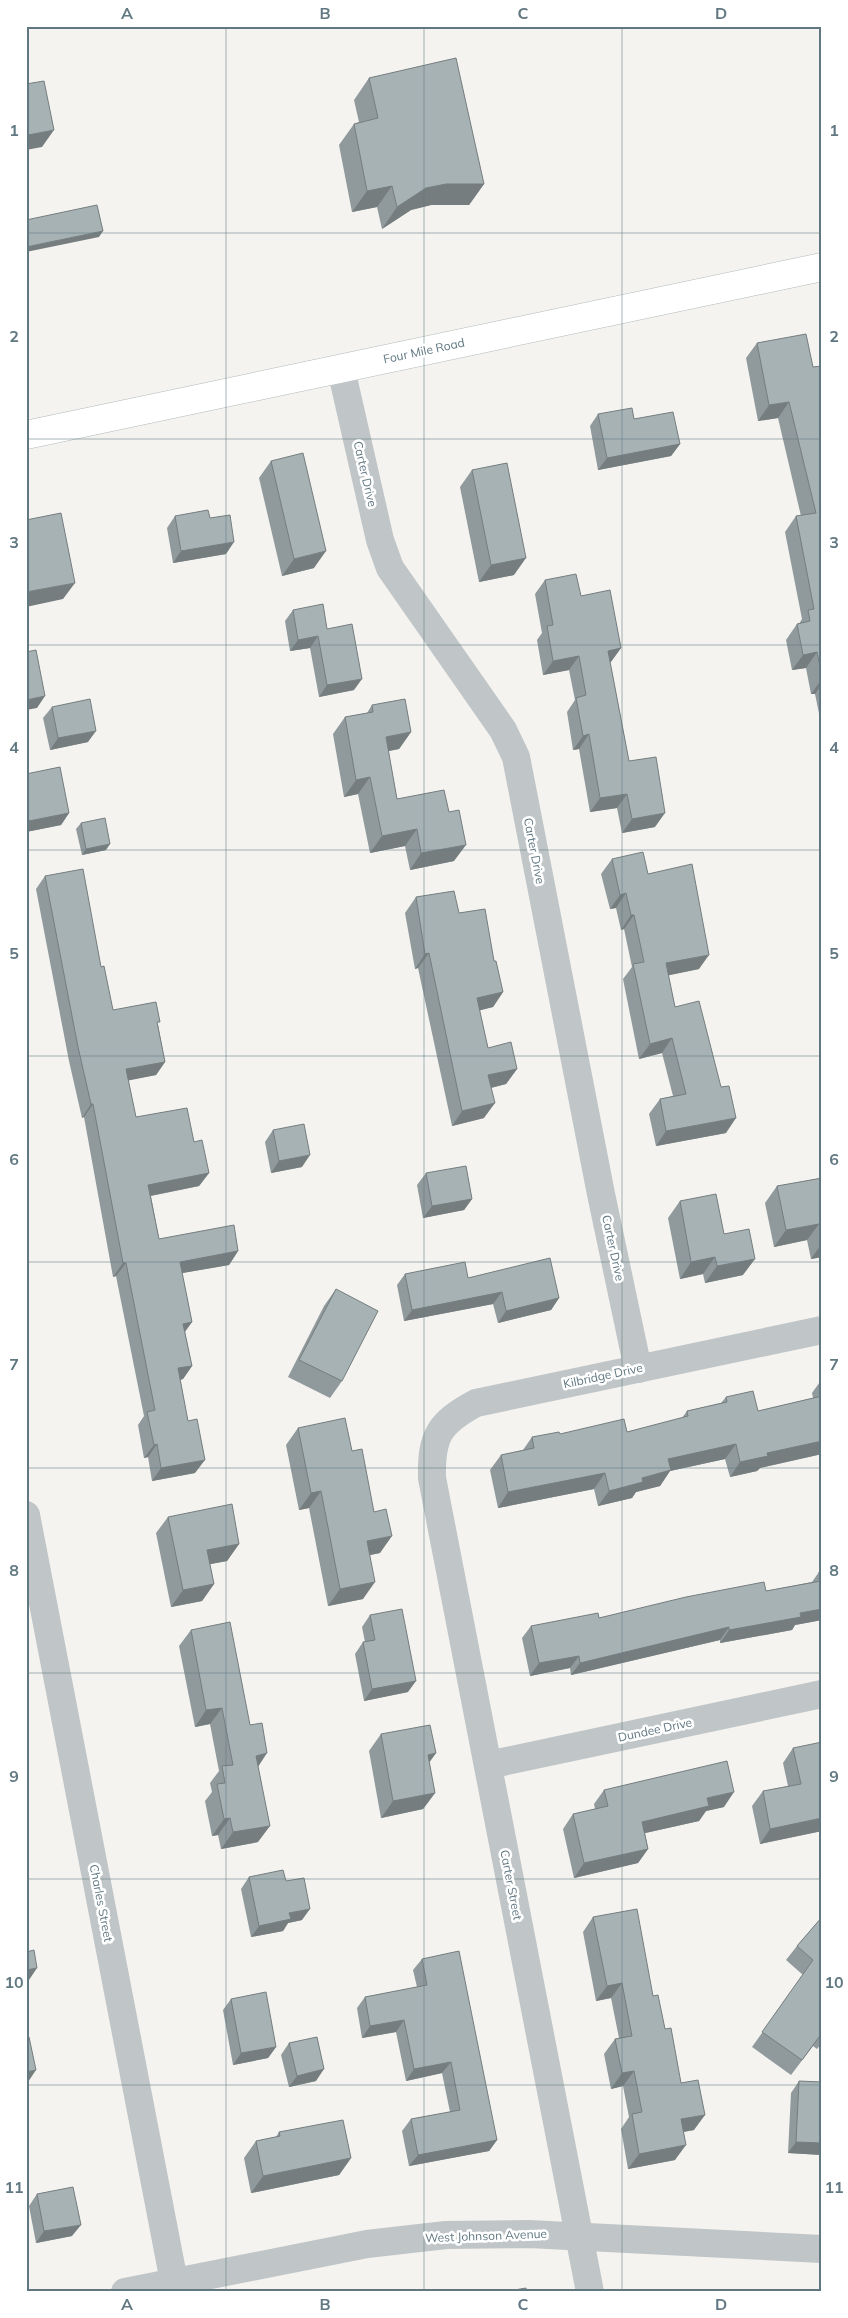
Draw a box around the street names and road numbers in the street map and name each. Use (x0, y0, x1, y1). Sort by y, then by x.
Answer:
street label: Four Mile Road (382, 335, 466, 366)
street label: Carter Drive (351, 440, 380, 508)
street label: Carter Drive (521, 817, 548, 885)
street label: Carter Drive (599, 1214, 628, 1282)
street label: Kilbridge Drive (562, 1360, 644, 1391)
street label: Dundee Drive (617, 1714, 693, 1745)
street label: Carter Street (497, 1849, 526, 1921)
street label: Charles Street (87, 1863, 116, 1943)
street label: West Johnson Avenue (425, 2226, 547, 2245)

